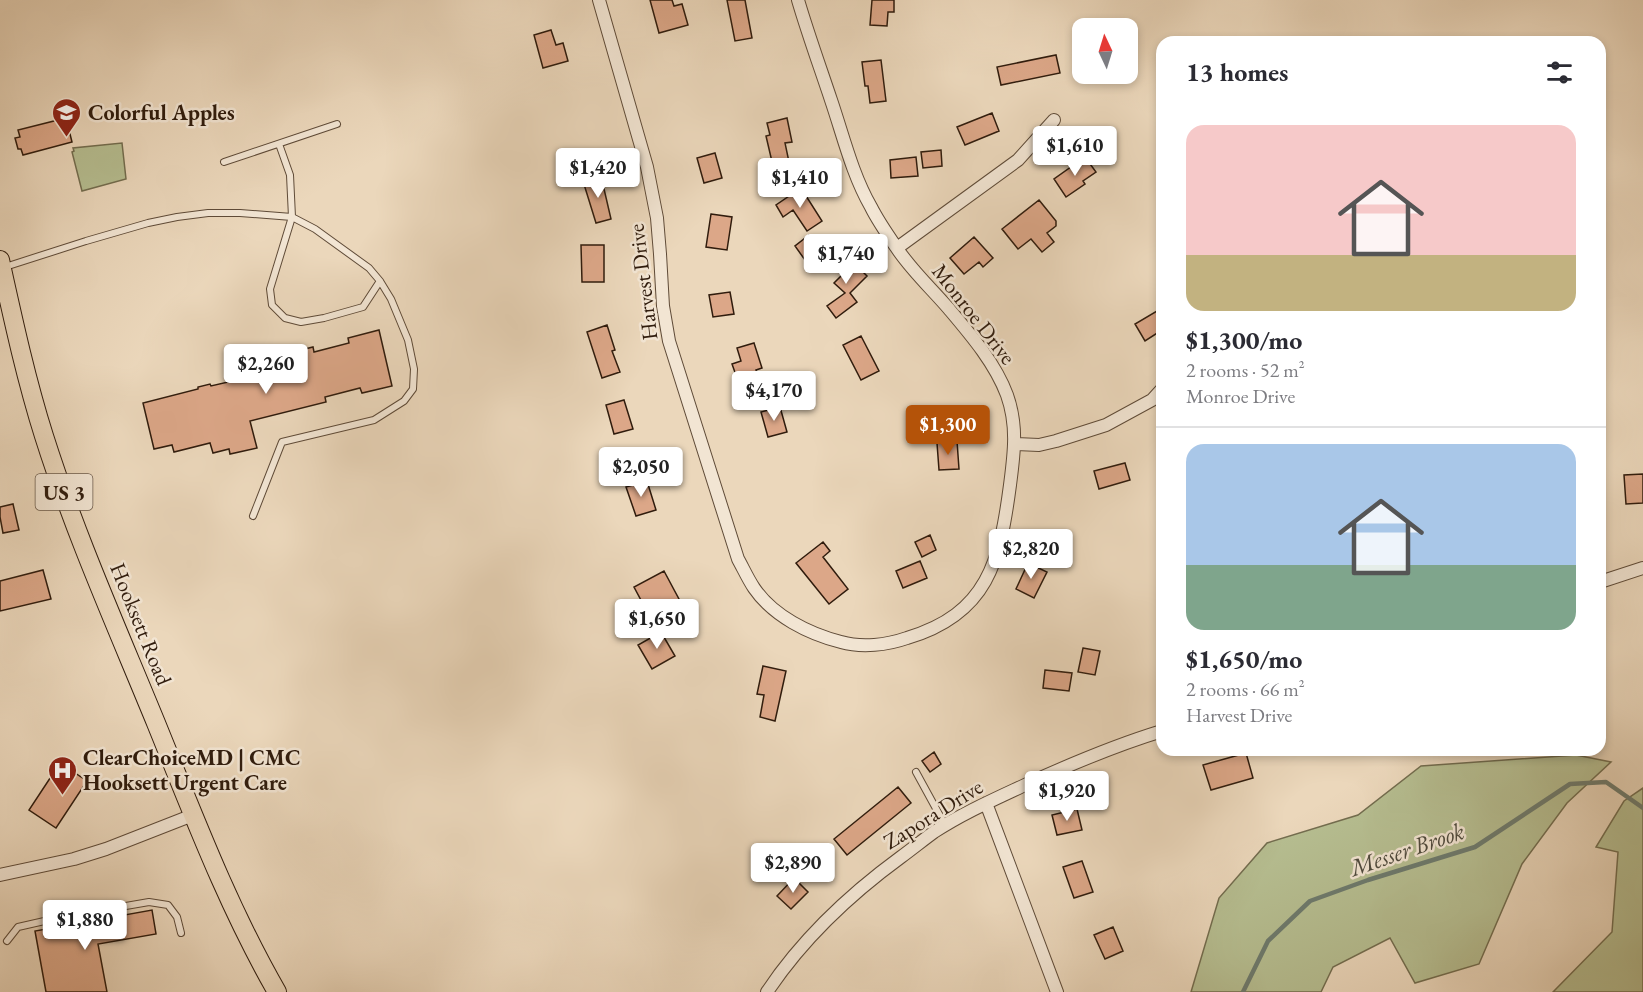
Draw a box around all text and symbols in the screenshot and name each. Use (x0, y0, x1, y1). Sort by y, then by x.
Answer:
north arrow (1072, 18, 1138, 84)
map controls (1072, 18, 1138, 84)
text: 13 homes (1186, 55, 1288, 89)
icon: filters (1543, 56, 1576, 89)
school or university icon: Colorful Apples (51, 96, 83, 138)
place label: Colorful Apples (88, 98, 235, 127)
pin: $1,610 (1026, 126, 1124, 177)
text: $1,610 (1047, 132, 1103, 158)
pin: $1,420 (549, 148, 647, 199)
text: $1,420 (570, 154, 626, 180)
pin: $1,410 (751, 158, 849, 209)
text: $1,410 (772, 164, 828, 190)
icon: home (1327, 164, 1435, 272)
street label: Harvest Drive (621, 222, 665, 342)
pin: $1,740 (797, 234, 895, 285)
text: $1,740 (818, 240, 874, 266)
street label: Monroe Drive (926, 258, 1023, 371)
text: $1,300/mo (1186, 323, 1302, 357)
pin: $2,260 (217, 344, 315, 395)
text: $2,260 (238, 350, 294, 376)
text: 2 rooms · 52 m² (1186, 357, 1305, 383)
pin: $4,170 (725, 371, 823, 422)
text: $4,170 (746, 377, 802, 403)
text: Monroe Drive (1186, 383, 1295, 409)
pin: $1,300 (899, 405, 997, 456)
text: $1,300 (920, 411, 976, 437)
pin: $2,050 (592, 447, 690, 498)
text: $2,050 (613, 453, 669, 479)
road number: US 3 (36, 474, 92, 510)
icon: home (1327, 483, 1435, 591)
pin: $2,820 (982, 529, 1080, 580)
text: $2,820 (1003, 535, 1059, 561)
street label: Hooksett Road (103, 559, 179, 690)
pin: $1,650 (608, 599, 706, 650)
text: $1,650 (629, 605, 685, 631)
text: $1,650/mo (1186, 642, 1302, 676)
text: 2 rooms · 66 m² (1186, 676, 1305, 702)
text: Harvest Drive (1186, 702, 1292, 728)
place label: ClearChoiceMD | CMC Hooksett Urgent Care (83, 743, 301, 797)
hospital icon: ClearChoiceMD | CMC Hooksett Urgent Care (46, 754, 78, 796)
pin: $1,920 (1018, 771, 1116, 822)
street label: Zapora Drive (878, 772, 988, 856)
text: $1,920 (1039, 777, 1095, 803)
water label: Messer Brook (1344, 815, 1468, 884)
pin: $2,890 (744, 843, 842, 894)
text: $2,890 (765, 849, 821, 875)
pin: $1,880 (36, 900, 134, 951)
text: $1,880 (57, 906, 113, 932)

